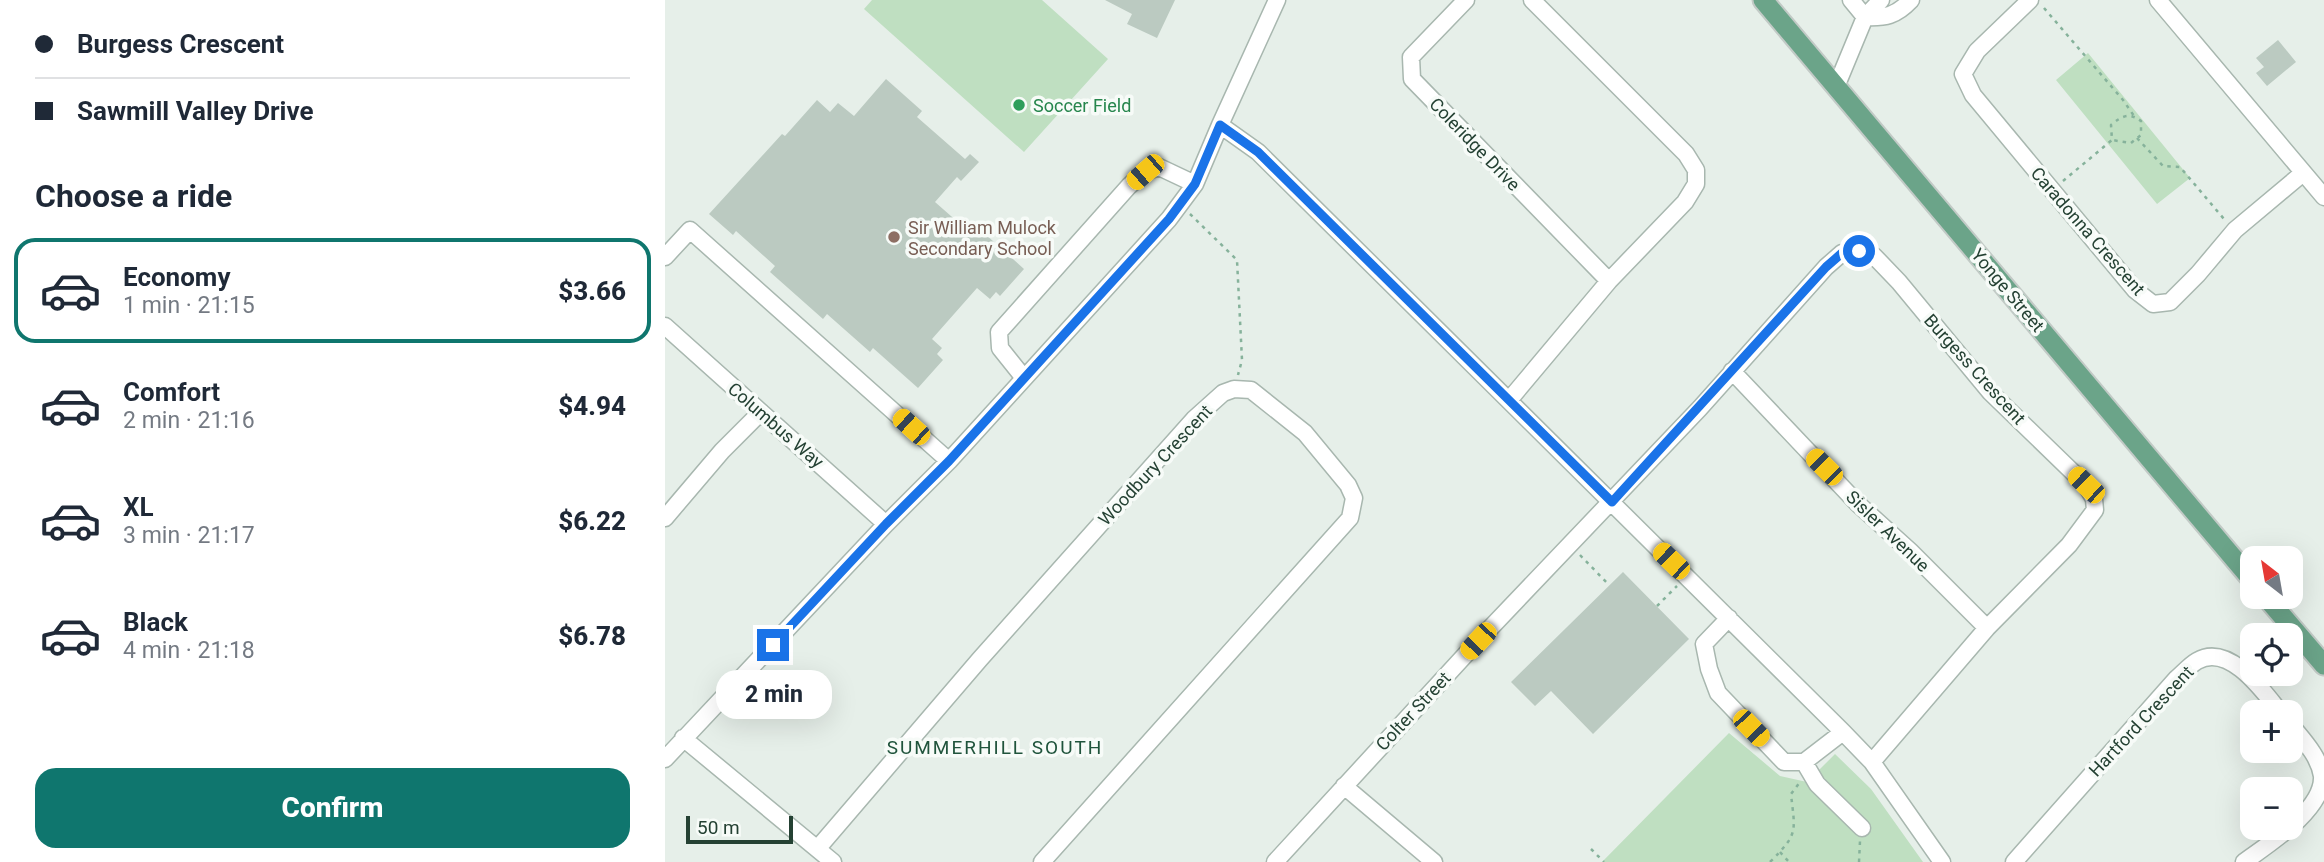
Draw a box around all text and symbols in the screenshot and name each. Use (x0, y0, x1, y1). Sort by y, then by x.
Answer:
text: Burgess Crescent (77, 29, 284, 59)
street label: Coleridge Drive (1425, 93, 1525, 195)
place label: Soccer Field (1033, 95, 1131, 116)
text: Sawmill Valley Drive (77, 96, 314, 126)
marker: Soccer Field (1011, 97, 1027, 113)
car (1123, 150, 1168, 194)
street label: Caradonna Crescent (2027, 163, 2149, 299)
text: Choose a ride (35, 177, 232, 215)
place label: Sir William Mulock Secondary School (908, 217, 1057, 259)
marker: Sir William Mulock Secondary School (886, 229, 902, 245)
route start (1843, 235, 1875, 267)
street label: Yonge Street (1967, 244, 2049, 336)
icon: car (39, 259, 102, 322)
text: Economy (123, 262, 230, 292)
text: $3.66 (558, 276, 626, 306)
text: 1 min · 21:15 (123, 292, 255, 319)
street label: Burgess Crescent (1920, 310, 2030, 429)
icon: car (39, 374, 102, 437)
text: Comfort (123, 377, 220, 407)
street label: Columbus Way (724, 378, 828, 473)
text: $4.94 (558, 391, 626, 421)
street label: Woodbury Crescent (1094, 400, 1216, 530)
car (889, 405, 934, 449)
text: 2 min · 21:16 (123, 407, 255, 434)
car (1802, 445, 1847, 489)
car (2064, 463, 2109, 507)
street label: Sisler Avenue (1842, 486, 1934, 576)
icon: car (39, 489, 102, 552)
text: XL (123, 492, 154, 522)
text: $6.22 (558, 506, 626, 536)
text: 3 min · 21:17 (123, 522, 255, 549)
car (1649, 539, 1694, 583)
north arrow (2240, 546, 2303, 609)
map controls (2240, 546, 2303, 840)
icon: car (39, 604, 102, 667)
text: Black (123, 607, 188, 637)
car (1456, 618, 1501, 664)
text: $6.78 (558, 621, 626, 651)
button: locate (2240, 623, 2303, 686)
route end (757, 629, 789, 661)
text: 4 min · 21:18 (123, 637, 255, 664)
street label: Hartford Crescent (2084, 661, 2198, 781)
street label: Colter Street (1371, 667, 1455, 755)
callout: 2 min (715, 670, 831, 718)
text: 2 min (745, 681, 803, 708)
button: + (2240, 700, 2303, 763)
car (1729, 706, 1774, 750)
district label: SUMMERHILL SOUTH (887, 736, 1103, 759)
button: Confirm (35, 768, 630, 848)
button: − (2240, 777, 2303, 840)
scale bar (686, 813, 793, 845)
text: 50 m (697, 816, 740, 839)

